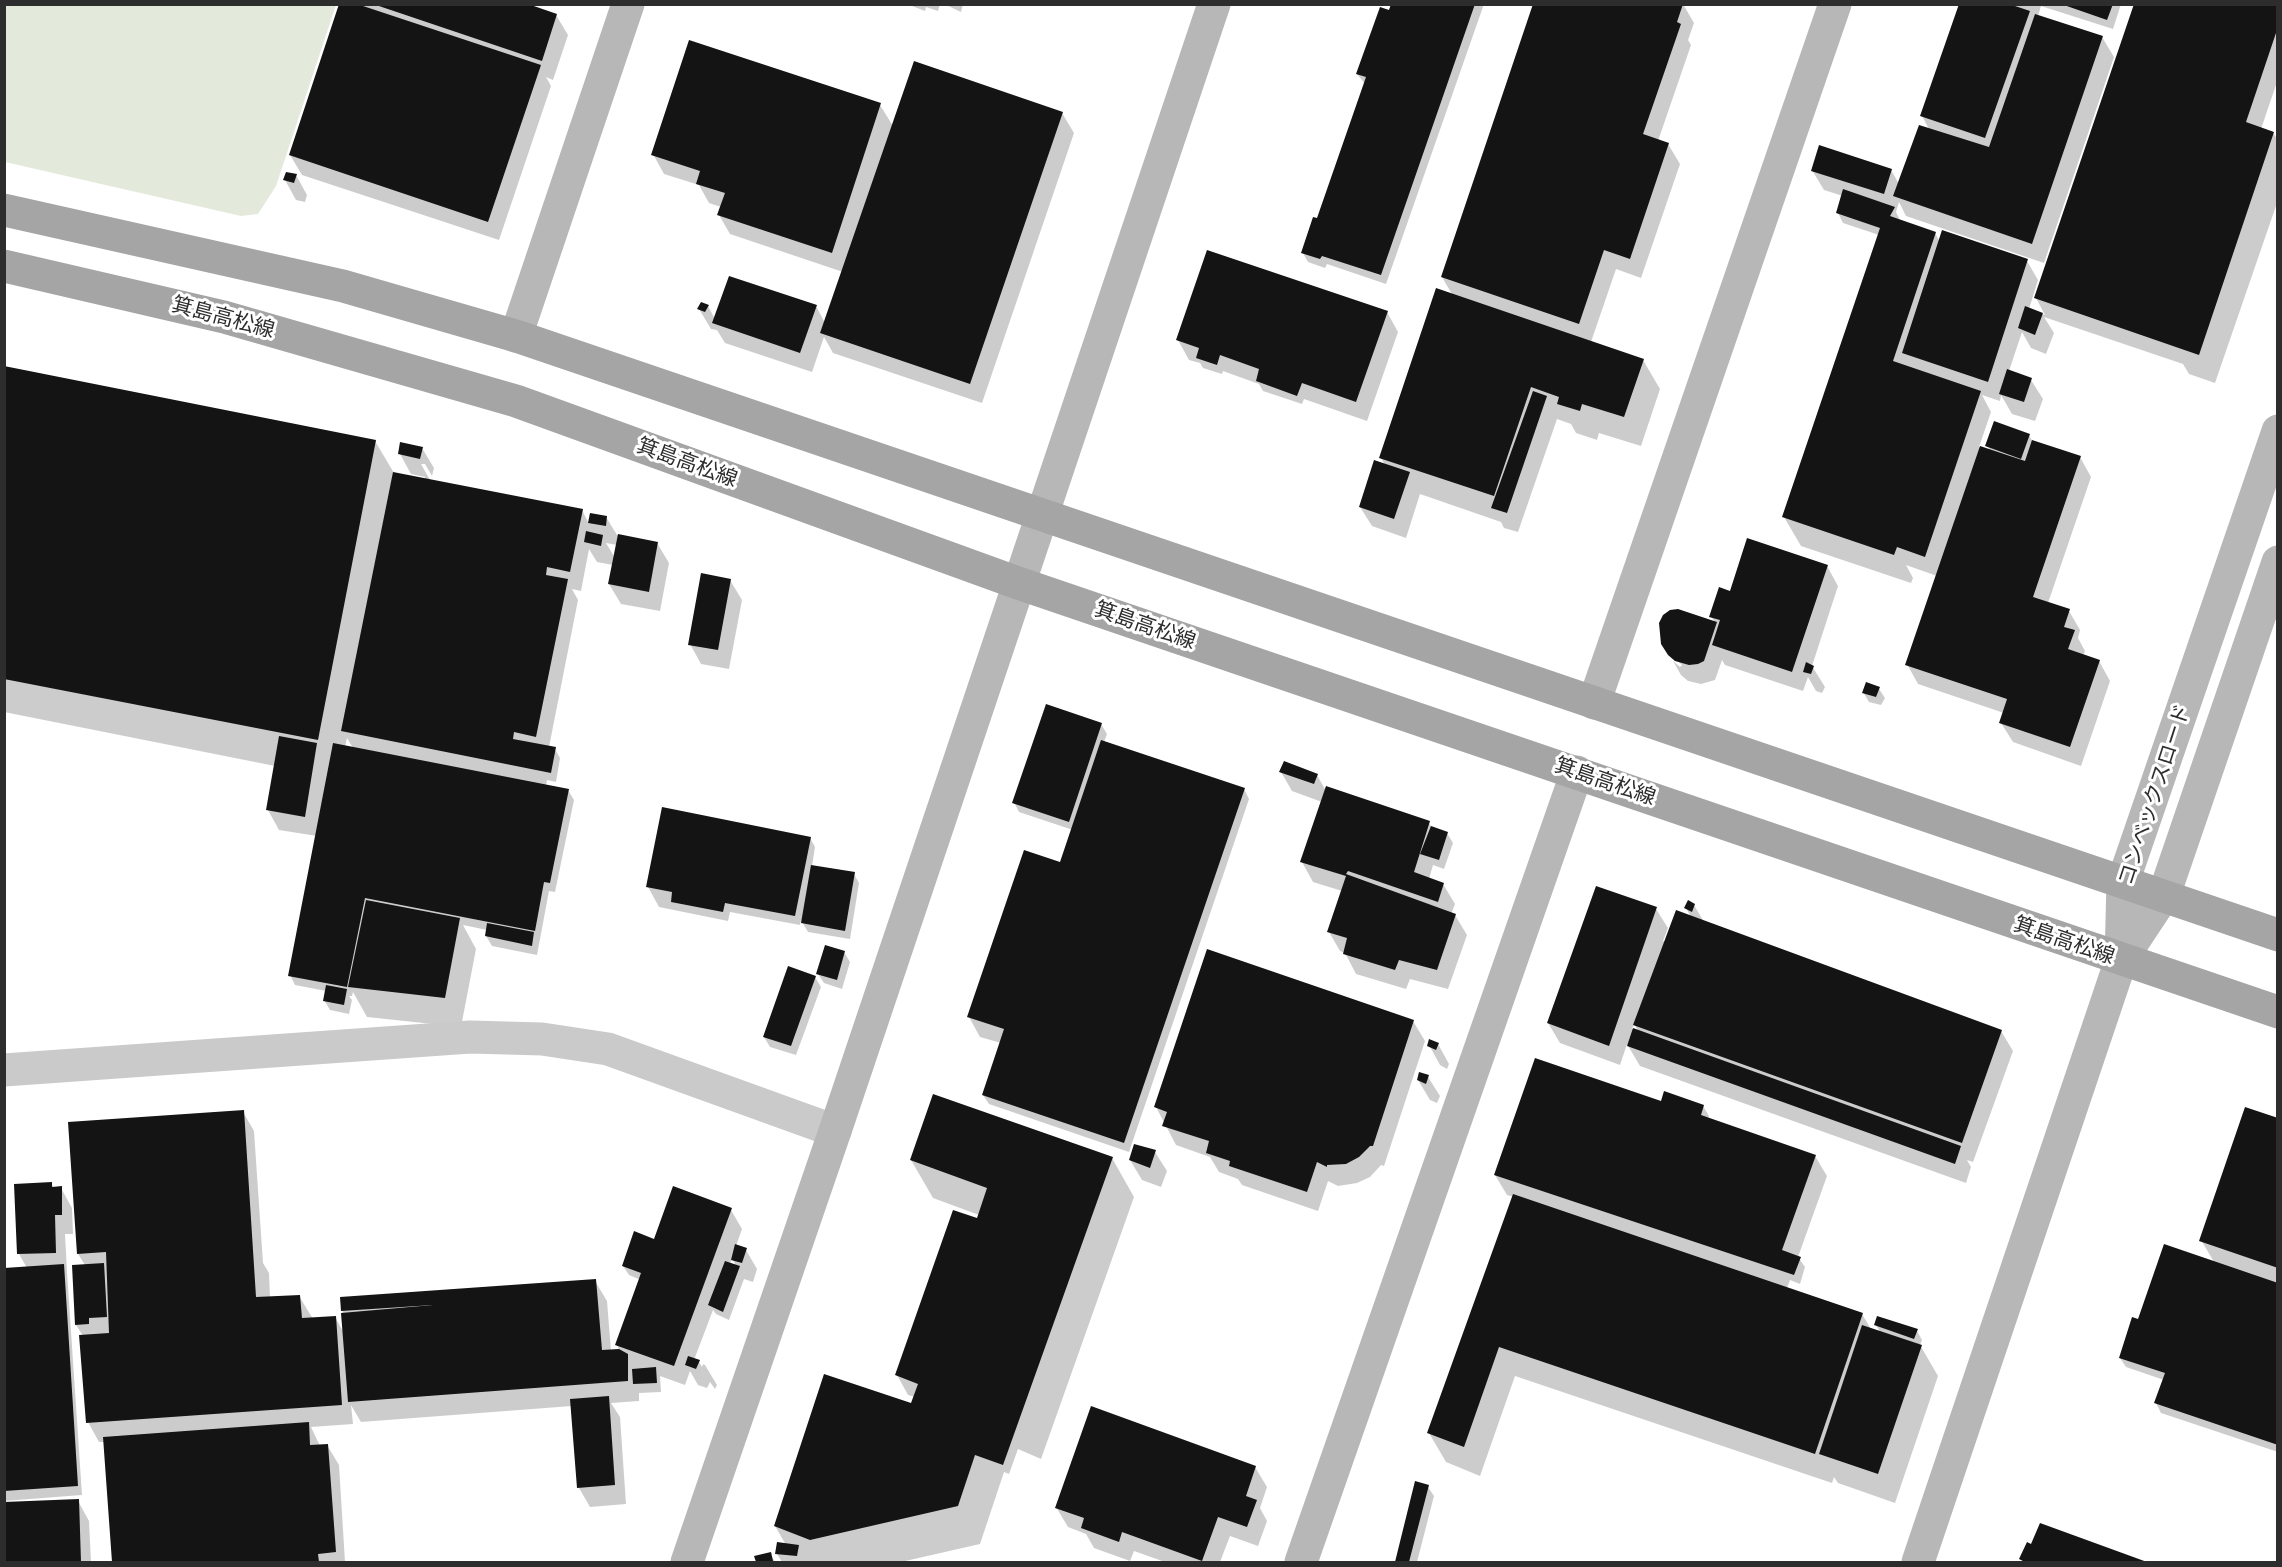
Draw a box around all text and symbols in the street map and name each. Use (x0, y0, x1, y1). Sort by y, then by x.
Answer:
street label: 箕島高松線 (169, 292, 277, 344)
street label: 箕島高松線 (633, 433, 741, 493)
street label: 箕島高松線 (1091, 597, 1199, 655)
street label: コンベックスロード (2114, 701, 2196, 889)
street label: 箕島高松線 (1551, 753, 1659, 811)
street label: 箕島高松線 (2010, 912, 2118, 970)

